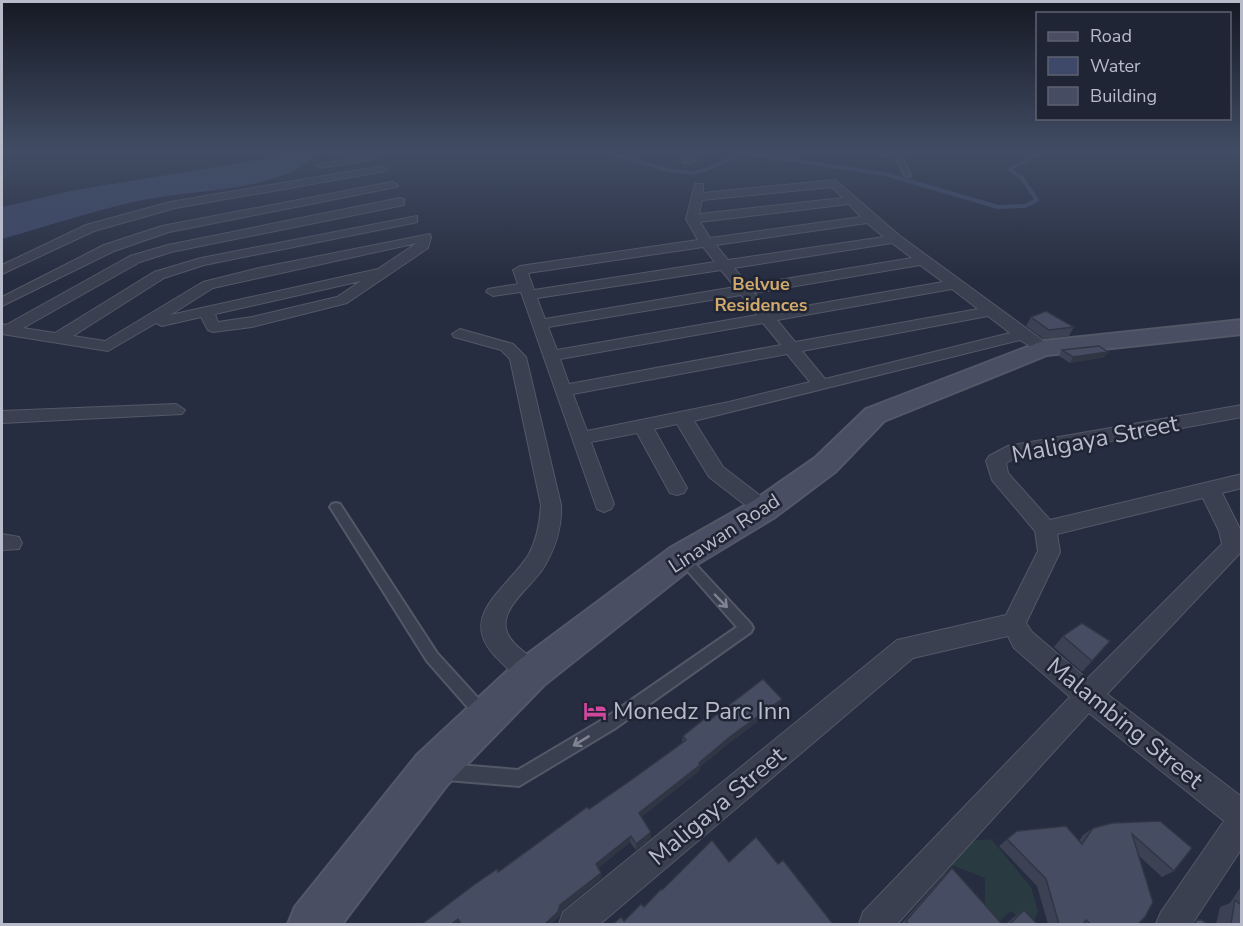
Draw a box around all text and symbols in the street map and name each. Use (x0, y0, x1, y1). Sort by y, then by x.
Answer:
legend (1036, 12, 1231, 120)
text: Road (1090, 24, 1132, 48)
text: Water (1090, 54, 1141, 78)
text: Building (1090, 84, 1157, 108)
district label: Belvue Residences (714, 272, 808, 317)
street label: Maligaya Street (1009, 407, 1182, 471)
street label: Linawan Road (663, 487, 785, 579)
one-way arrow (714, 594, 728, 609)
street label: Malambing Street (1040, 650, 1210, 796)
place label: Monedz Parc Inn (613, 695, 791, 727)
hotel icon: Monedz Parc Inn (582, 698, 608, 724)
one-way arrow (573, 735, 590, 747)
street label: Maligaya Street (642, 739, 792, 873)

